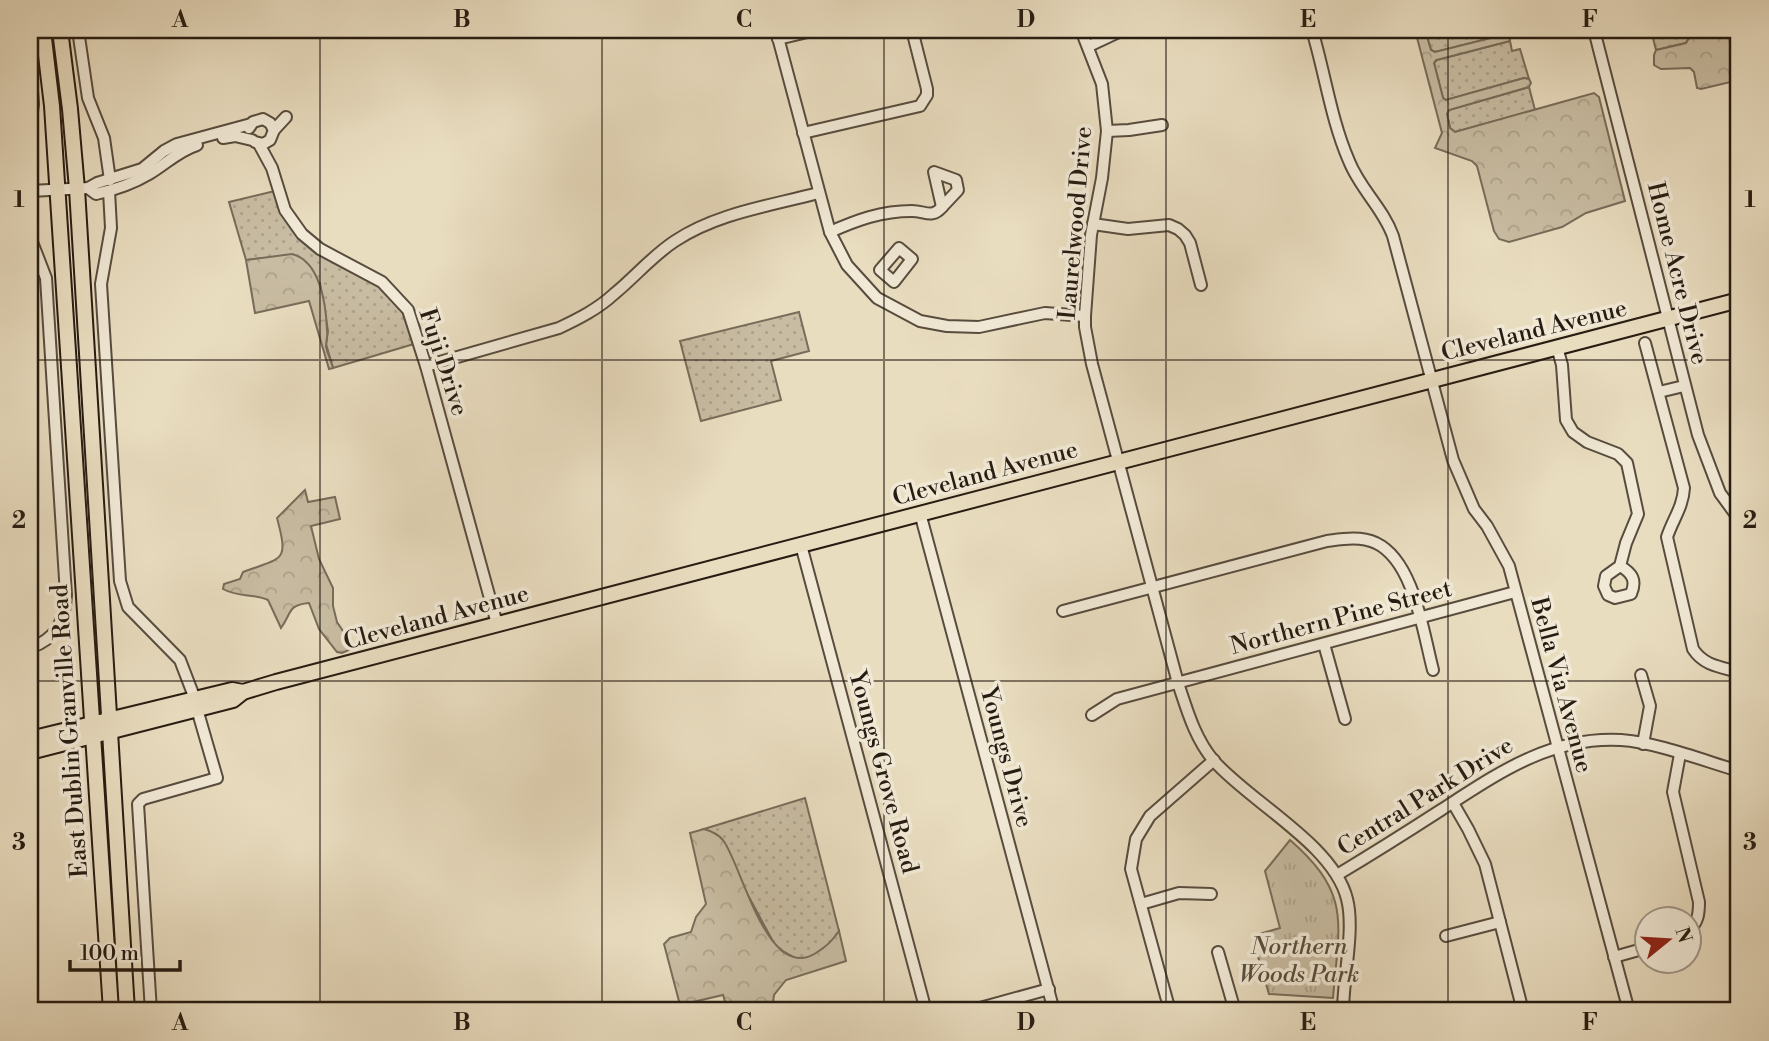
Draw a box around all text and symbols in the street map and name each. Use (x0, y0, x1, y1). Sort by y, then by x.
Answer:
text: A (171, 6, 189, 34)
text: B (453, 6, 471, 34)
text: C (736, 6, 752, 34)
text: D (1017, 6, 1035, 34)
text: E (1300, 6, 1316, 34)
text: F (1582, 6, 1598, 34)
street label: Laurelwood Drive (1053, 125, 1099, 321)
street label: Home Acre Drive (1640, 179, 1714, 368)
text: 1 (13, 186, 25, 214)
text: 1 (1744, 186, 1756, 214)
street label: Cleveland Avenue (1438, 293, 1630, 369)
street label: Fuji Drive (412, 305, 474, 420)
street label: Cleveland Avenue (889, 435, 1081, 513)
text: 2 (12, 507, 26, 535)
text: 2 (1743, 507, 1757, 535)
street label: Northern Pine Street (1227, 574, 1456, 662)
street label: Cleveland Avenue (340, 579, 532, 657)
street label: East Dublin Granville Road (45, 583, 95, 879)
street label: Bella Via Avenue (1523, 593, 1599, 776)
street label: Youngs Grove Road (841, 666, 925, 877)
street label: Youngs Drive (972, 682, 1039, 831)
street label: Central Park Drive (1332, 731, 1519, 863)
text: 3 (12, 829, 26, 857)
text: 3 (1743, 829, 1757, 857)
north arrow (1632, 904, 1702, 974)
text: N (1669, 924, 1697, 946)
scale bar (70, 929, 180, 973)
park label: Northern Woods Park (1239, 932, 1359, 990)
text: 100 m (80, 941, 139, 967)
text: A (171, 1009, 189, 1037)
text: B (453, 1009, 471, 1037)
text: C (736, 1009, 752, 1037)
text: D (1017, 1009, 1035, 1037)
text: E (1300, 1009, 1316, 1037)
text: F (1582, 1009, 1598, 1037)

